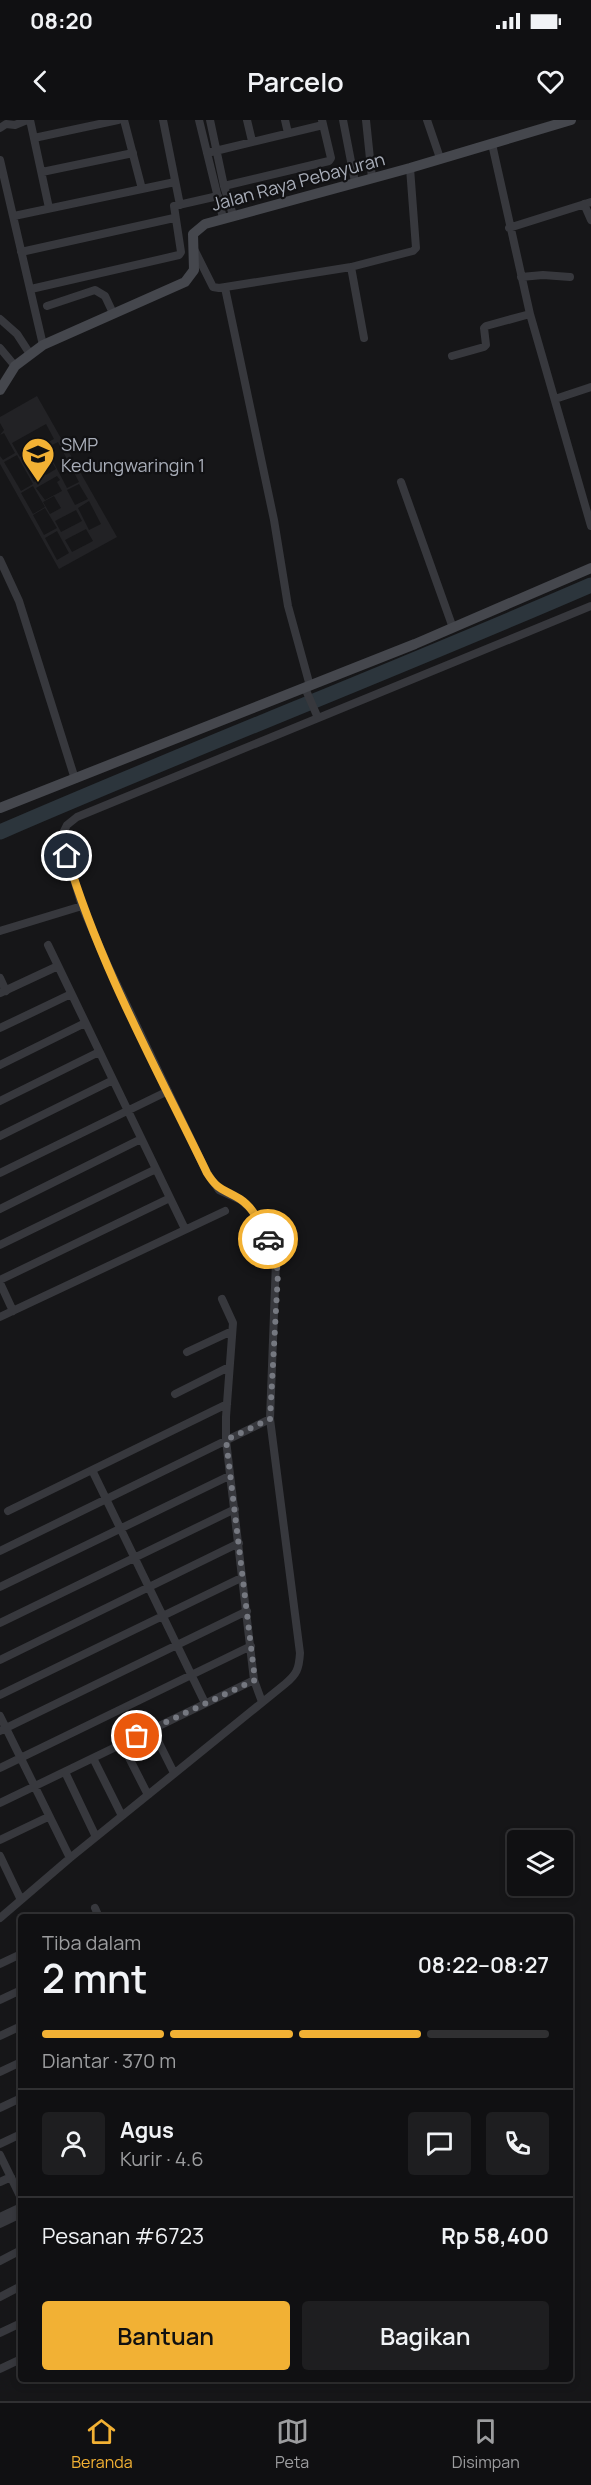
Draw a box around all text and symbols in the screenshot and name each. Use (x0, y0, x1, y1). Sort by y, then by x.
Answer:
text: 08:20 (30, 6, 93, 36)
text: Parcelo (247, 63, 344, 100)
icon: back (24, 65, 57, 98)
icon: heart (534, 65, 567, 98)
street label: Jalan Raya Pebayuran (209, 146, 387, 216)
place label: SMP Kedungwaringin 1 (61, 432, 205, 477)
school or university icon: SMP Kedungwaringin 1 (20, 436, 56, 483)
pin (41, 830, 92, 881)
icon: home (50, 839, 83, 872)
courier (238, 1209, 298, 1269)
icon: car (252, 1223, 285, 1256)
pin (111, 1710, 162, 1761)
icon: bag (120, 1719, 153, 1752)
map controls (507, 1830, 573, 1896)
button: layers (507, 1830, 573, 1896)
text: Tiba dalam (42, 1929, 141, 1956)
text: 08:22–08:27 (418, 1950, 549, 1980)
text: 2 mnt (42, 1951, 148, 2005)
text: Diantar · 370 m (42, 2047, 176, 2074)
button: person (42, 2112, 105, 2175)
button: chat (408, 2112, 471, 2175)
button: phone (486, 2112, 549, 2175)
text: Agus (120, 2115, 174, 2145)
text: Kurir · 4.6 (120, 2145, 204, 2172)
text: Pesanan #6723 (42, 2221, 204, 2251)
text: Rp 58,400 (441, 2221, 549, 2251)
button: Bantuan (42, 2301, 290, 2370)
button: Bagikan (302, 2301, 549, 2370)
tab: Beranda (71, 2415, 133, 2473)
tab: Peta (275, 2415, 309, 2473)
tab: Disimpan (452, 2415, 520, 2473)

